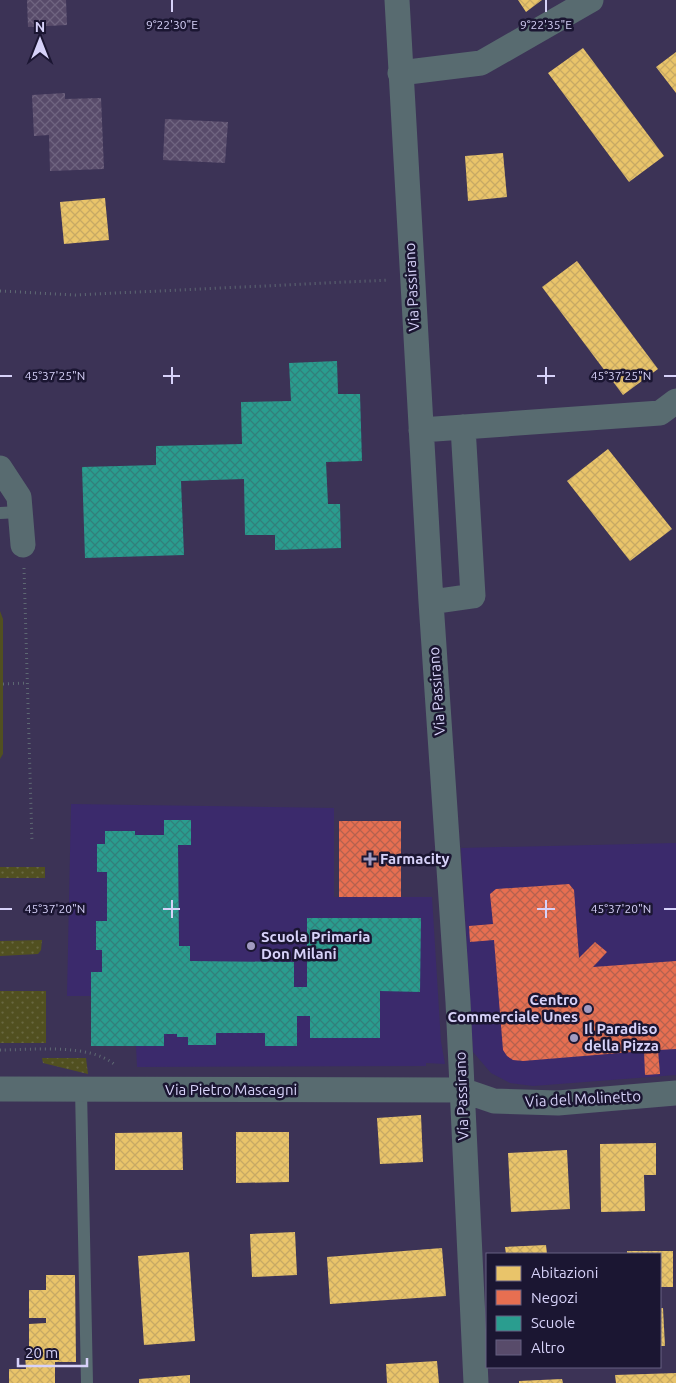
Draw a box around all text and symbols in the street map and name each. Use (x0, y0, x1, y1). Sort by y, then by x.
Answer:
north arrow (15, 15, 65, 65)
text: 9°22'30"E (146, 18, 198, 31)
text: 9°22'35"E (520, 18, 572, 31)
text: N (35, 19, 45, 35)
street label: Via Passirano (401, 242, 422, 332)
text: 45°37'25"N (25, 369, 85, 382)
text: 45°37'25"N (591, 369, 651, 382)
street label: Via Passirano (425, 646, 448, 736)
place label: Farmacity (380, 850, 450, 867)
marker: Farmacity (364, 853, 376, 865)
text: 45°37'20"N (25, 902, 85, 915)
text: 45°37'20"N (591, 902, 651, 915)
place label: Scuola Primaria Don Milani (261, 928, 371, 962)
marker: Scuola Primaria Don Milani (245, 940, 257, 952)
place label: Centro Commerciale Unes (448, 991, 578, 1025)
marker: Centro Commerciale Unes (582, 1003, 594, 1015)
place label: Il Paradiso della Pizza (584, 1020, 659, 1054)
marker: Il Paradiso della Pizza (568, 1032, 580, 1044)
street label: Via Passirano (451, 1051, 472, 1141)
street label: Via Pietro Mascagni (165, 1081, 297, 1098)
street label: Via del Molinetto (525, 1087, 641, 1110)
legend (486, 1253, 661, 1368)
text: Abitazioni (531, 1264, 598, 1281)
text: Negozi (531, 1289, 578, 1306)
text: Scuole (531, 1314, 575, 1331)
scale bar (18, 1336, 86, 1368)
text: Altro (531, 1339, 565, 1356)
text: 20 m (25, 1344, 58, 1361)

